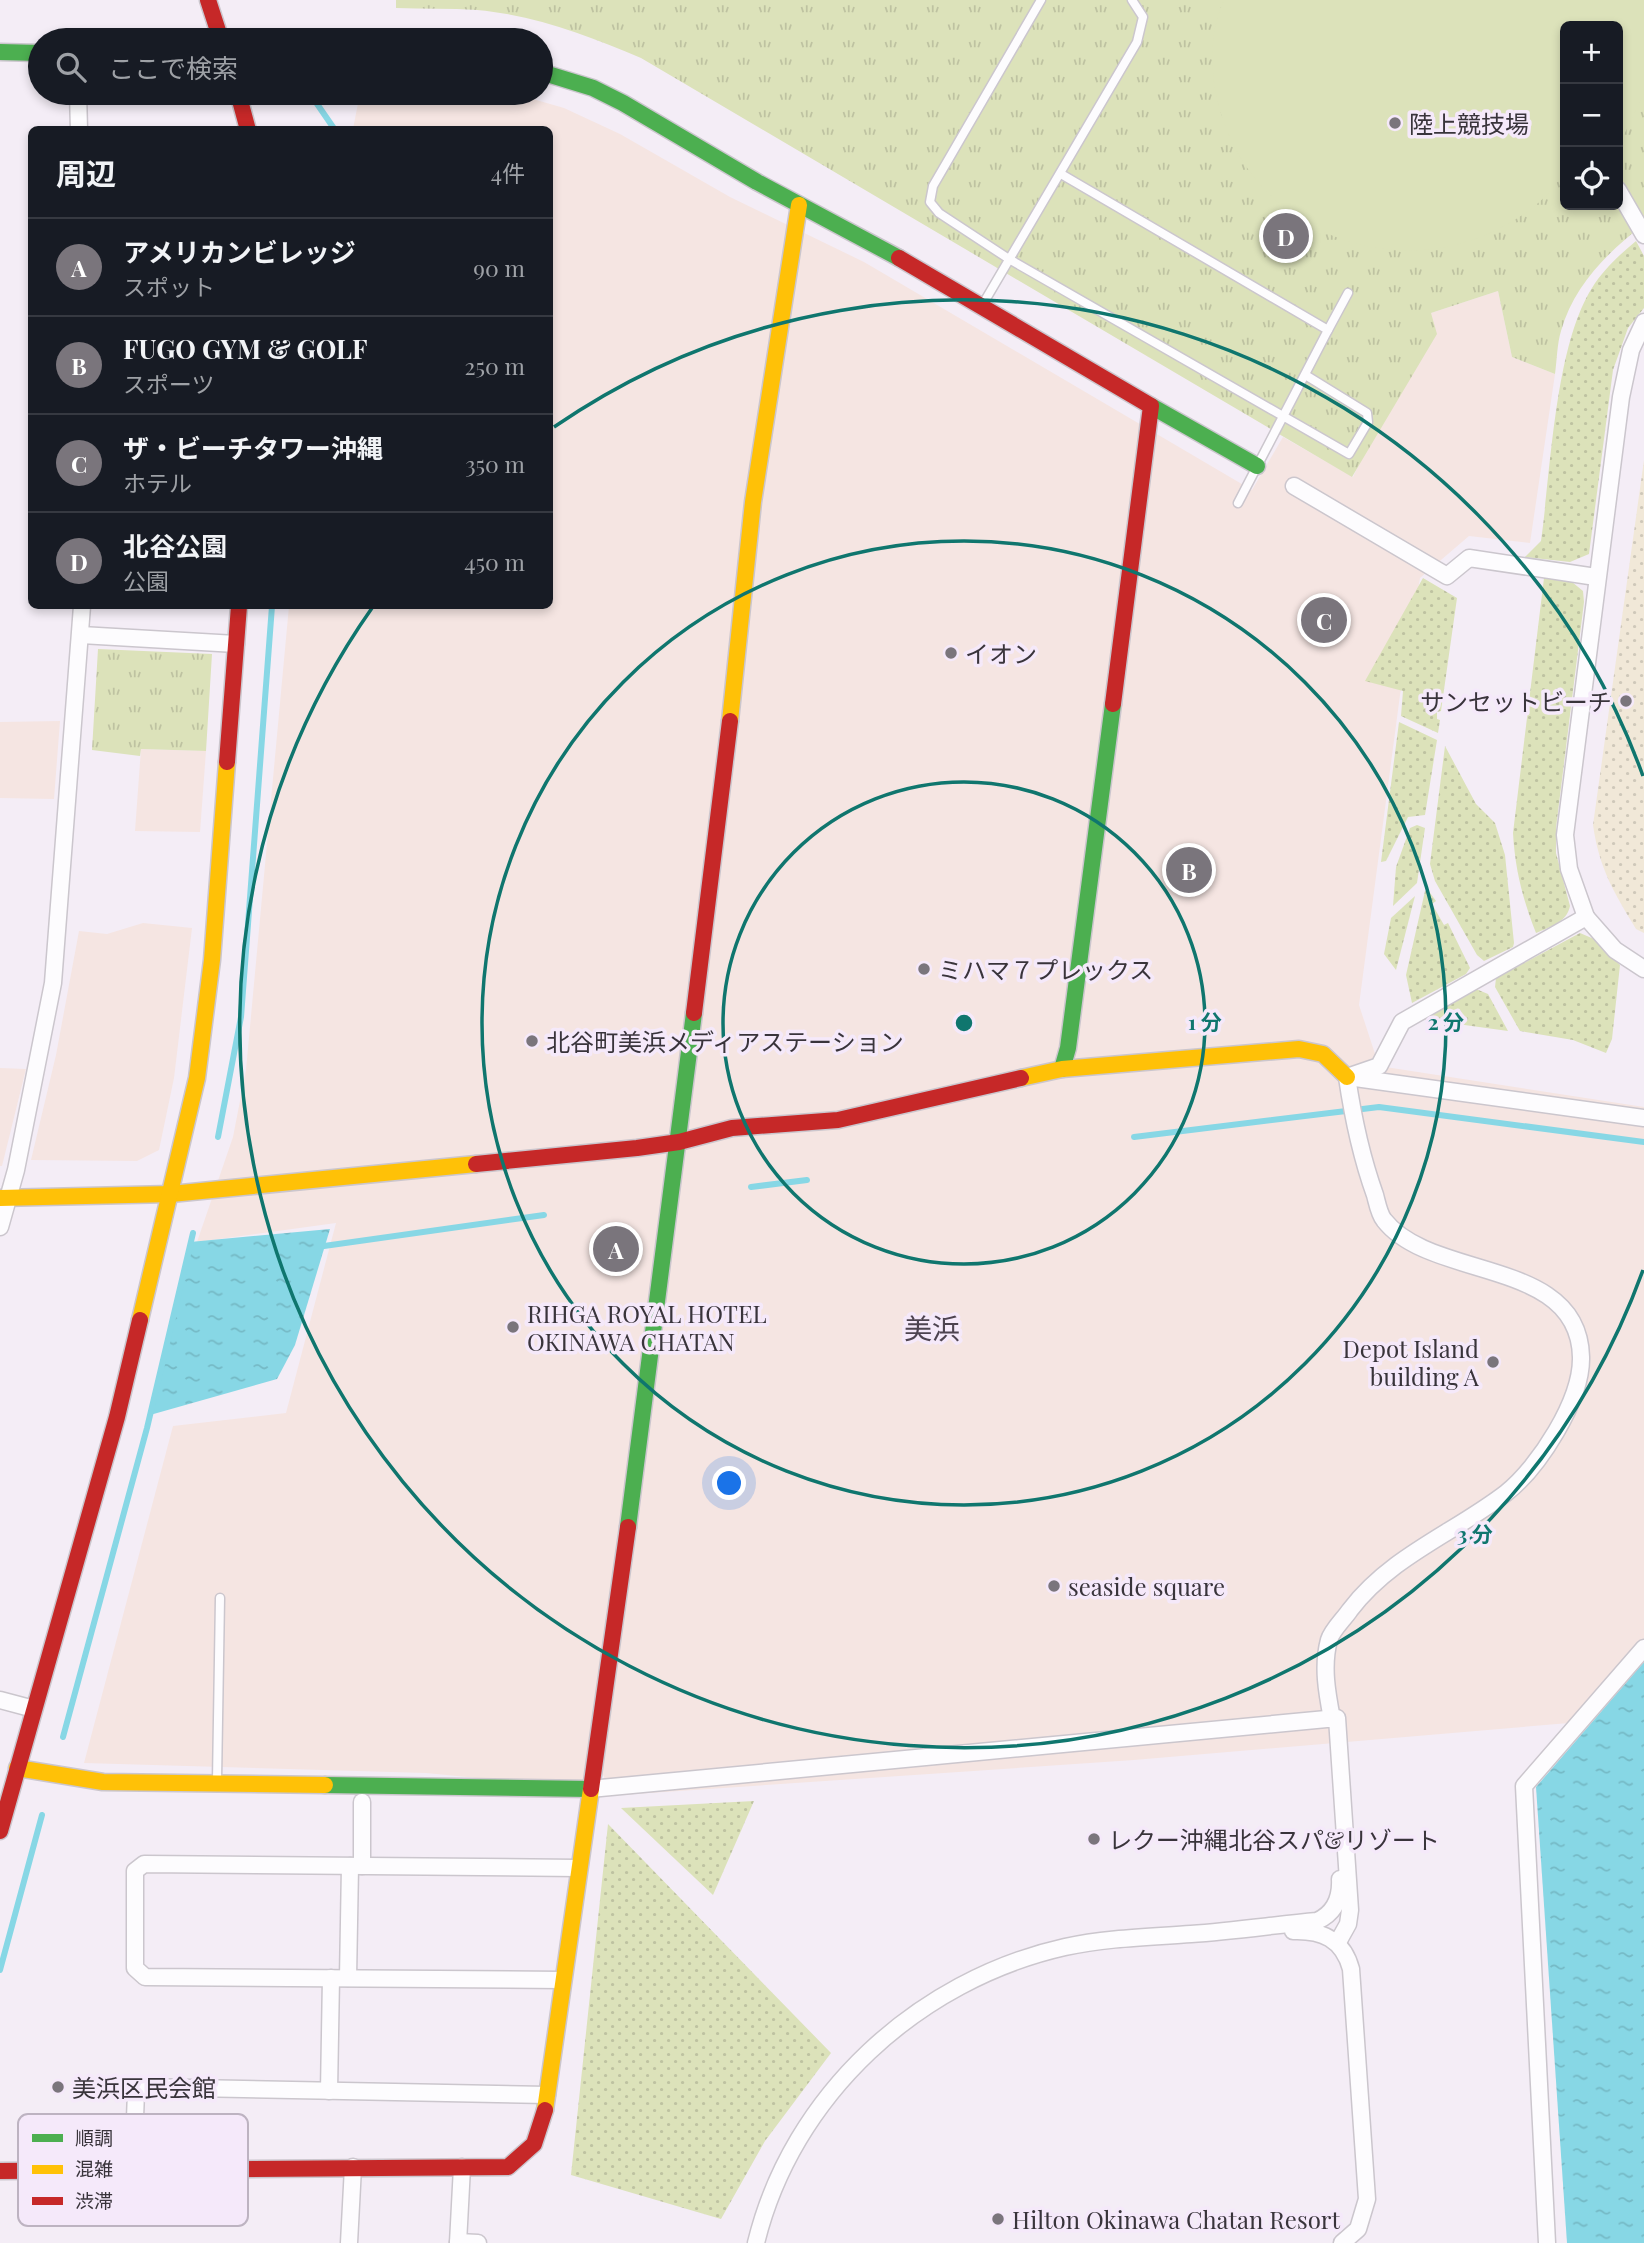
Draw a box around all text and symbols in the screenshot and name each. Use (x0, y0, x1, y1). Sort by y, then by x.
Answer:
map controls (1560, 21, 1623, 210)
button: + (1560, 21, 1623, 84)
search box (28, 28, 553, 105)
icon: search (52, 48, 90, 86)
text: ここで検索 (108, 50, 238, 85)
button: − (1560, 84, 1623, 147)
place label: 陸上競技場 (1409, 107, 1529, 139)
marker: 陸上競技場 (1387, 115, 1403, 131)
button: locate (1560, 147, 1623, 210)
text: 周辺 (56, 153, 116, 193)
text: 4件 (491, 157, 525, 188)
pin: D (1263, 210, 1309, 262)
text: アメリカンビレッジ (123, 234, 356, 269)
text: A (71, 252, 87, 283)
text: 90 m (473, 252, 525, 283)
text: スポット (123, 271, 215, 302)
text: FUGO GYM & GOLF (123, 331, 367, 366)
text: B (71, 350, 87, 381)
text: 250 m (464, 350, 525, 381)
text: スポーツ (123, 368, 215, 399)
text: ザ・ビーチタワー沖縄 (123, 430, 383, 465)
text: C (71, 448, 87, 479)
text: 350 m (465, 448, 525, 479)
text: ホテル (123, 467, 192, 498)
text: 北谷公園 (123, 528, 227, 563)
text: D (70, 546, 88, 577)
text: 450 m (464, 546, 525, 577)
text: 公園 (123, 565, 169, 596)
pin: C (1301, 594, 1347, 646)
place label: イオン (965, 637, 1037, 669)
marker: イオン (943, 645, 959, 661)
place label: サンセットビーチ (1420, 685, 1612, 717)
marker: サンセットビーチ (1618, 693, 1634, 709)
pin: B (1166, 844, 1212, 896)
place label: ミハマ７プレックス (938, 953, 1153, 985)
marker: ミハマ７プレックス (916, 961, 932, 977)
text: 1 分 (1188, 1007, 1222, 1035)
text: 2 分 (1428, 1007, 1464, 1035)
centre of rings (952, 1011, 976, 1035)
place label: 北谷町美浜メディアステーション (546, 1025, 904, 1057)
marker: 北谷町美浜メディアステーション (524, 1033, 540, 1049)
pin: A (593, 1223, 639, 1275)
place label: RIHGA ROYAL HOTEL OKINAWA CHATAN (527, 1297, 767, 1357)
district label: 美浜 (904, 1309, 960, 1346)
marker: RIHGA ROYAL HOTEL OKINAWA CHATAN (505, 1319, 521, 1335)
place label: Depot Island building A (1343, 1332, 1480, 1392)
marker: Depot Island building A (1485, 1354, 1501, 1370)
your location (712, 1466, 746, 1500)
text: 3 分 (1457, 1519, 1493, 1547)
place label: seaside square (1068, 1570, 1225, 1602)
marker: seaside square (1046, 1578, 1062, 1594)
place label: レクー沖縄北谷スパ&リゾート (1108, 1823, 1440, 1855)
marker: レクー沖縄北谷スパ&リゾート (1086, 1831, 1102, 1847)
place label: 美浜区民会館 (72, 2071, 216, 2103)
marker: 美浜区民会館 (50, 2079, 66, 2095)
legend (18, 2114, 248, 2226)
text: 順調 (75, 2124, 113, 2150)
text: 混雑 (75, 2155, 113, 2181)
text: 渋滞 (75, 2187, 113, 2213)
place label: Hilton Okinawa Chatan Resort (1012, 2203, 1341, 2235)
marker: Hilton Okinawa Chatan Resort (990, 2211, 1006, 2227)

